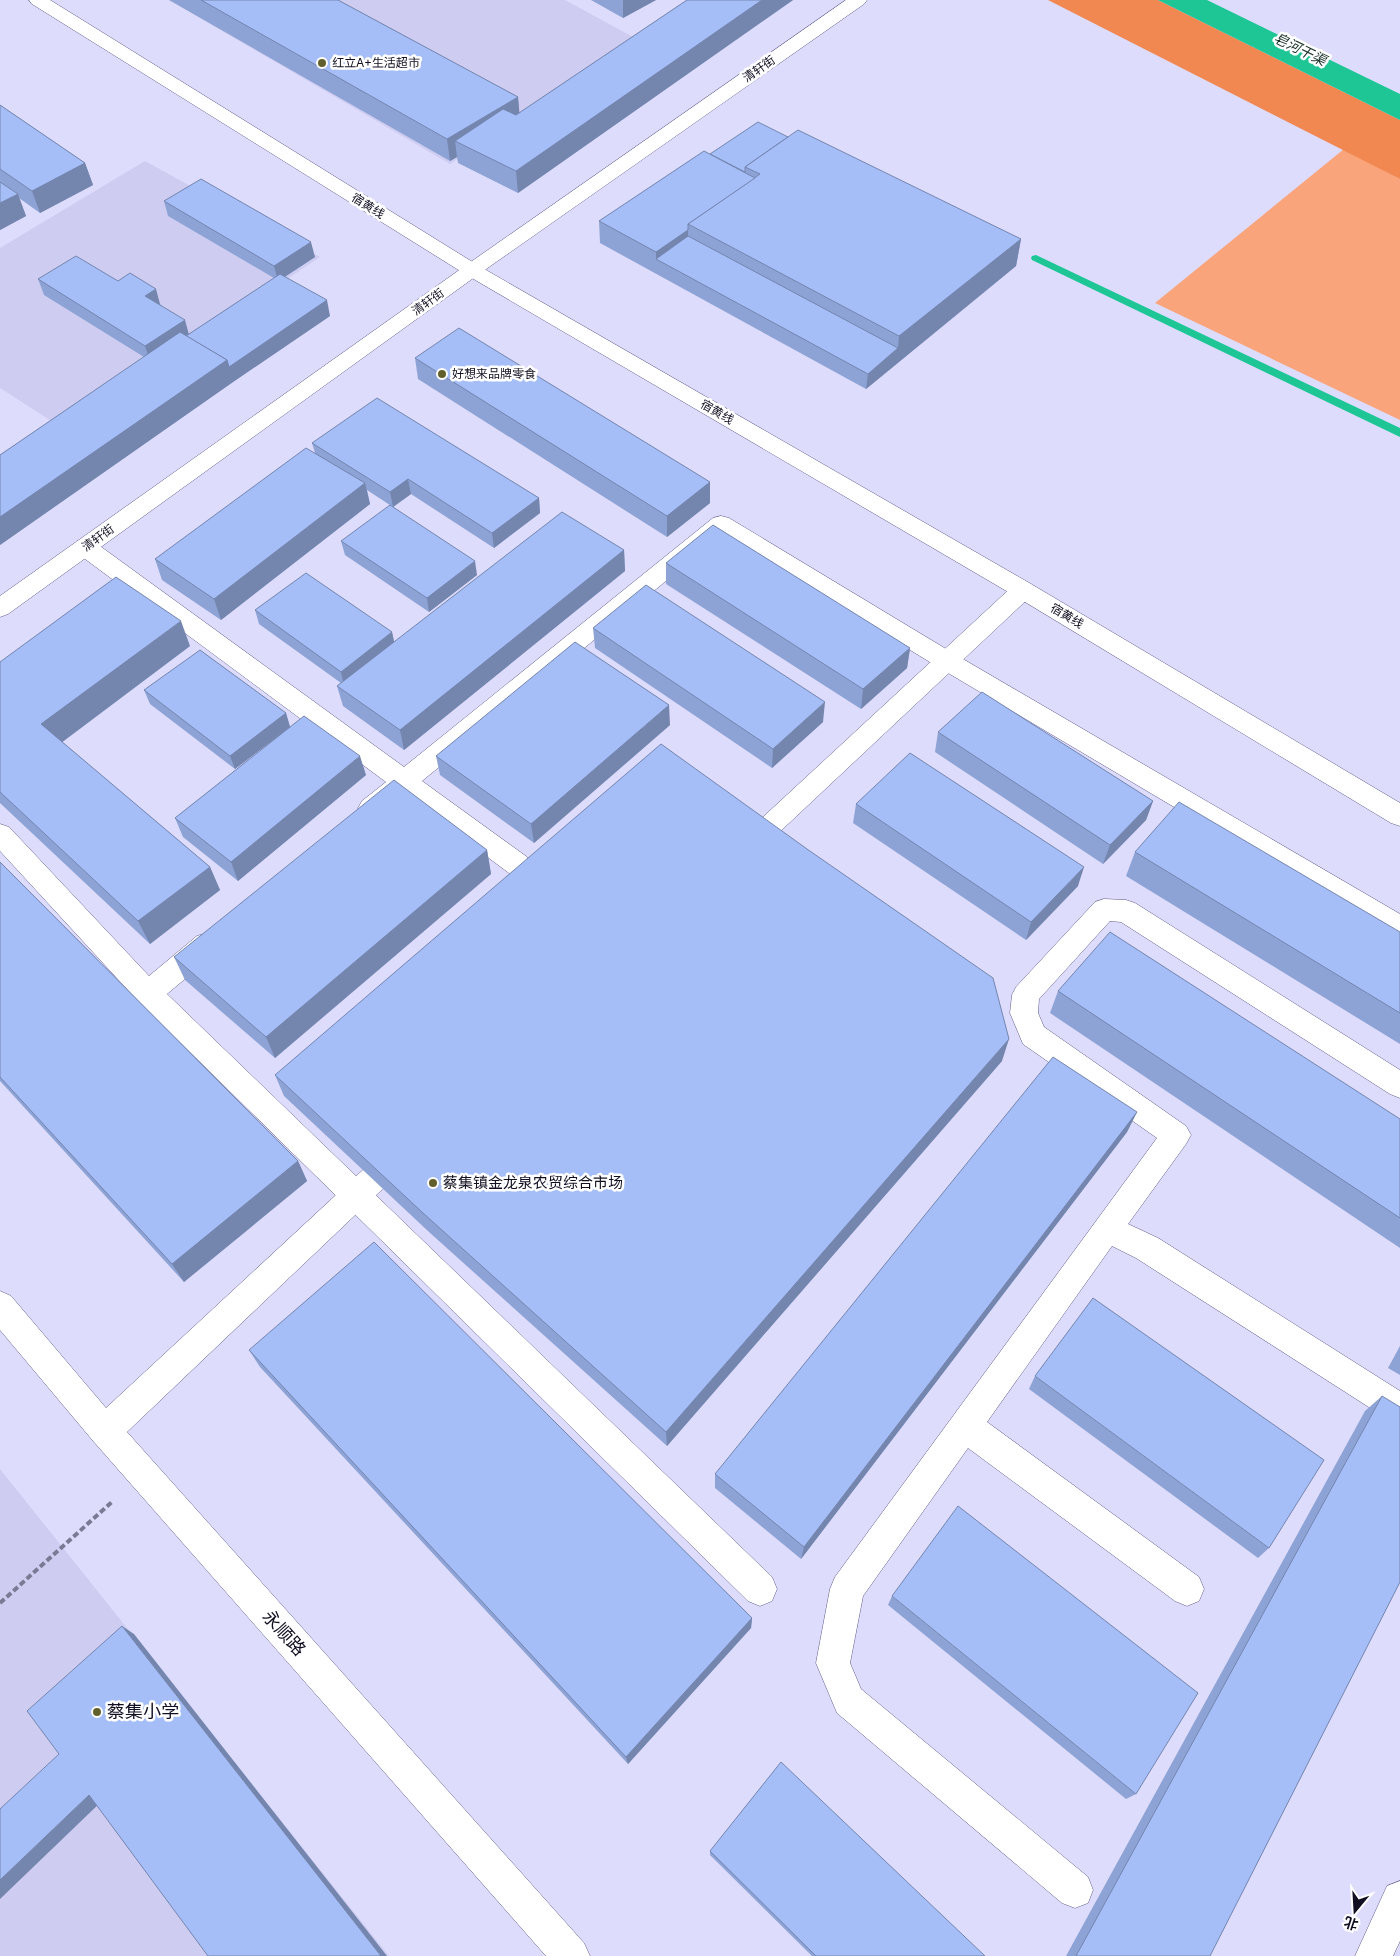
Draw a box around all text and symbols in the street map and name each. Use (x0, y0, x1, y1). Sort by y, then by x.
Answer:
water label: 皂河干渠 (1271, 29, 1331, 69)
street label: 清轩街 (740, 52, 778, 85)
place label: 红立A+生活超市 (332, 55, 420, 70)
marker: 红立A+生活超市 (316, 57, 328, 69)
street label: 宿黄线 (349, 190, 388, 221)
street label: 清轩街 (409, 285, 447, 318)
place label: 好想来品牌零食 (452, 366, 536, 381)
marker: 好想来品牌零食 (436, 368, 448, 380)
street label: 宿黄线 (698, 396, 737, 427)
street label: 清轩街 (79, 521, 117, 554)
street label: 宿黄线 (1048, 600, 1087, 631)
place label: 蔡集镇金龙泉农贸综合市场 (443, 1173, 623, 1192)
marker: 蔡集镇金龙泉农贸综合市场 (427, 1177, 439, 1189)
street label: 永顺路 (259, 1606, 310, 1660)
place label: 蔡集小学 (107, 1701, 179, 1722)
marker: 蔡集小学 (91, 1706, 103, 1718)
north arrow (1330, 1886, 1380, 1936)
text: 北 (1342, 1914, 1360, 1934)

